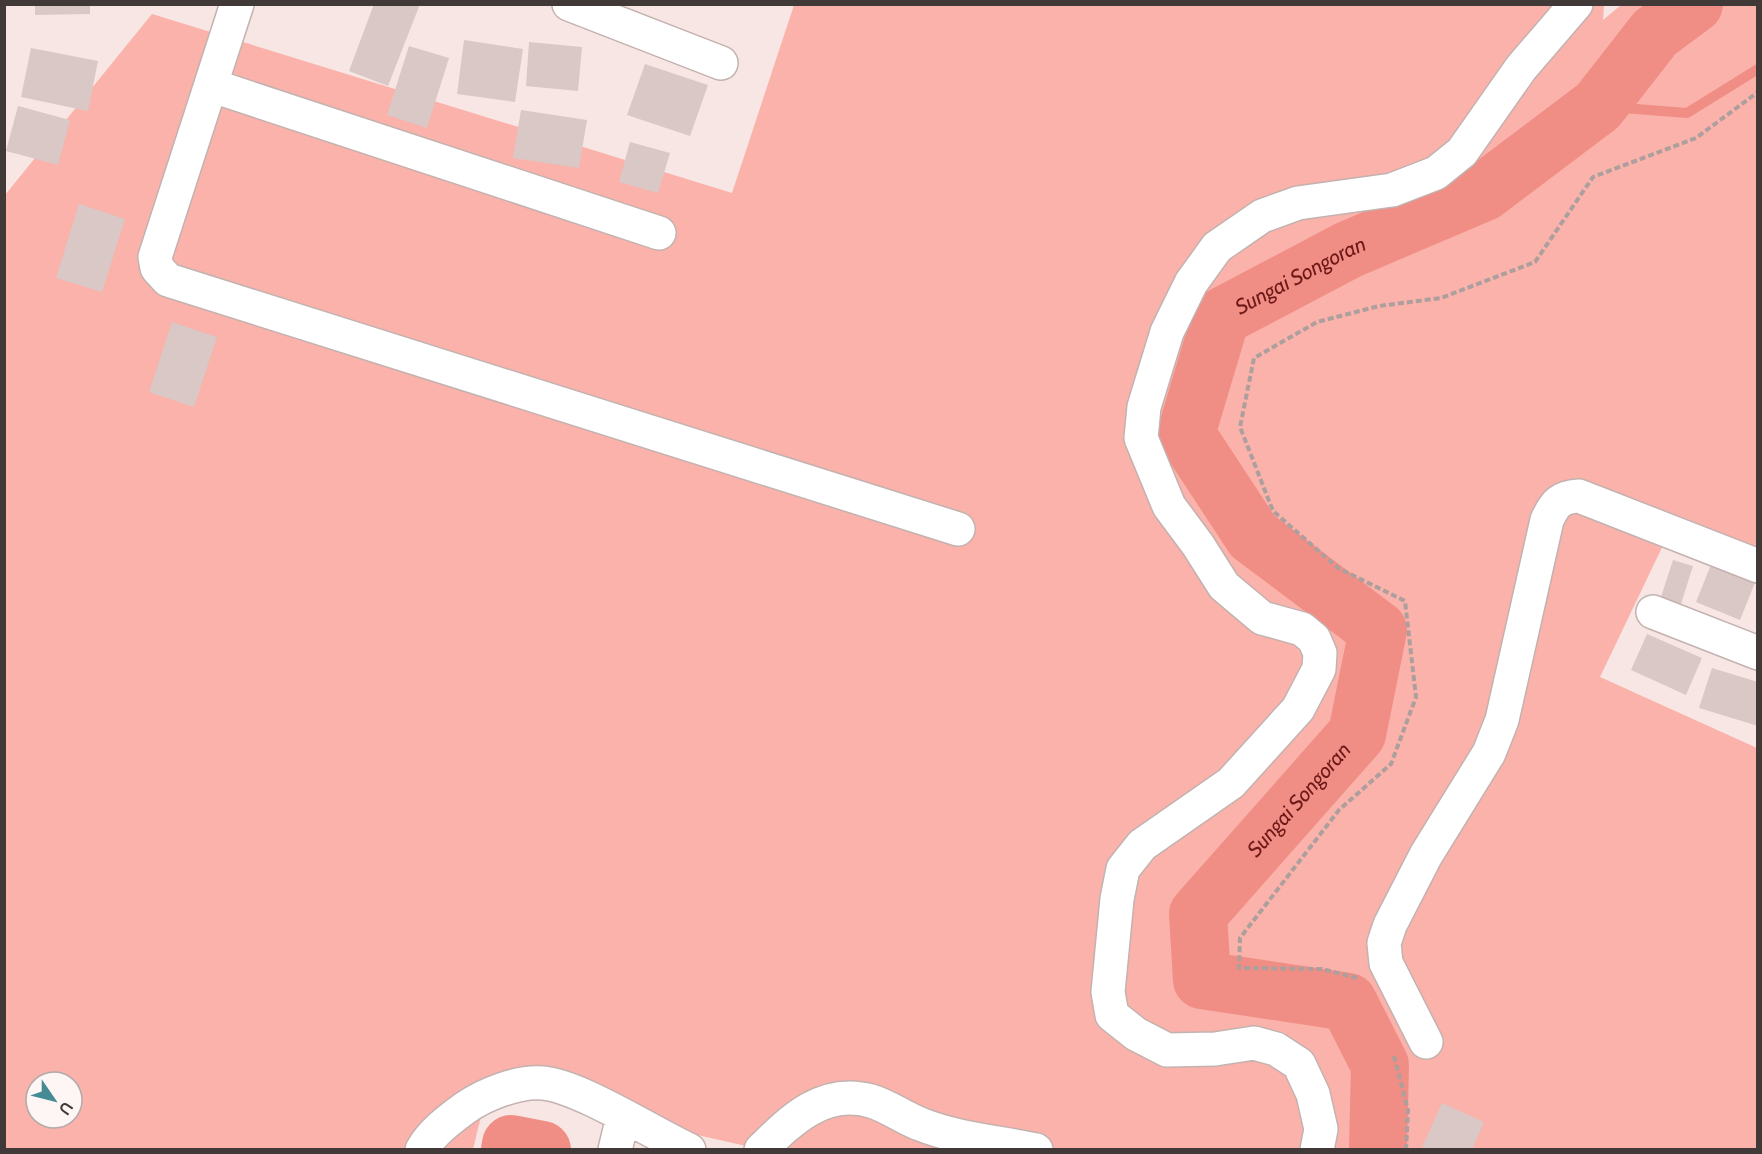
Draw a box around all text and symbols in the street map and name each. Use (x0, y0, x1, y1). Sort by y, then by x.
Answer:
water label: Sungai Songoran (1231, 231, 1369, 319)
water label: Sungai Songoran (1242, 737, 1356, 862)
north arrow (24, 1070, 84, 1130)
text: U (55, 1098, 77, 1118)

